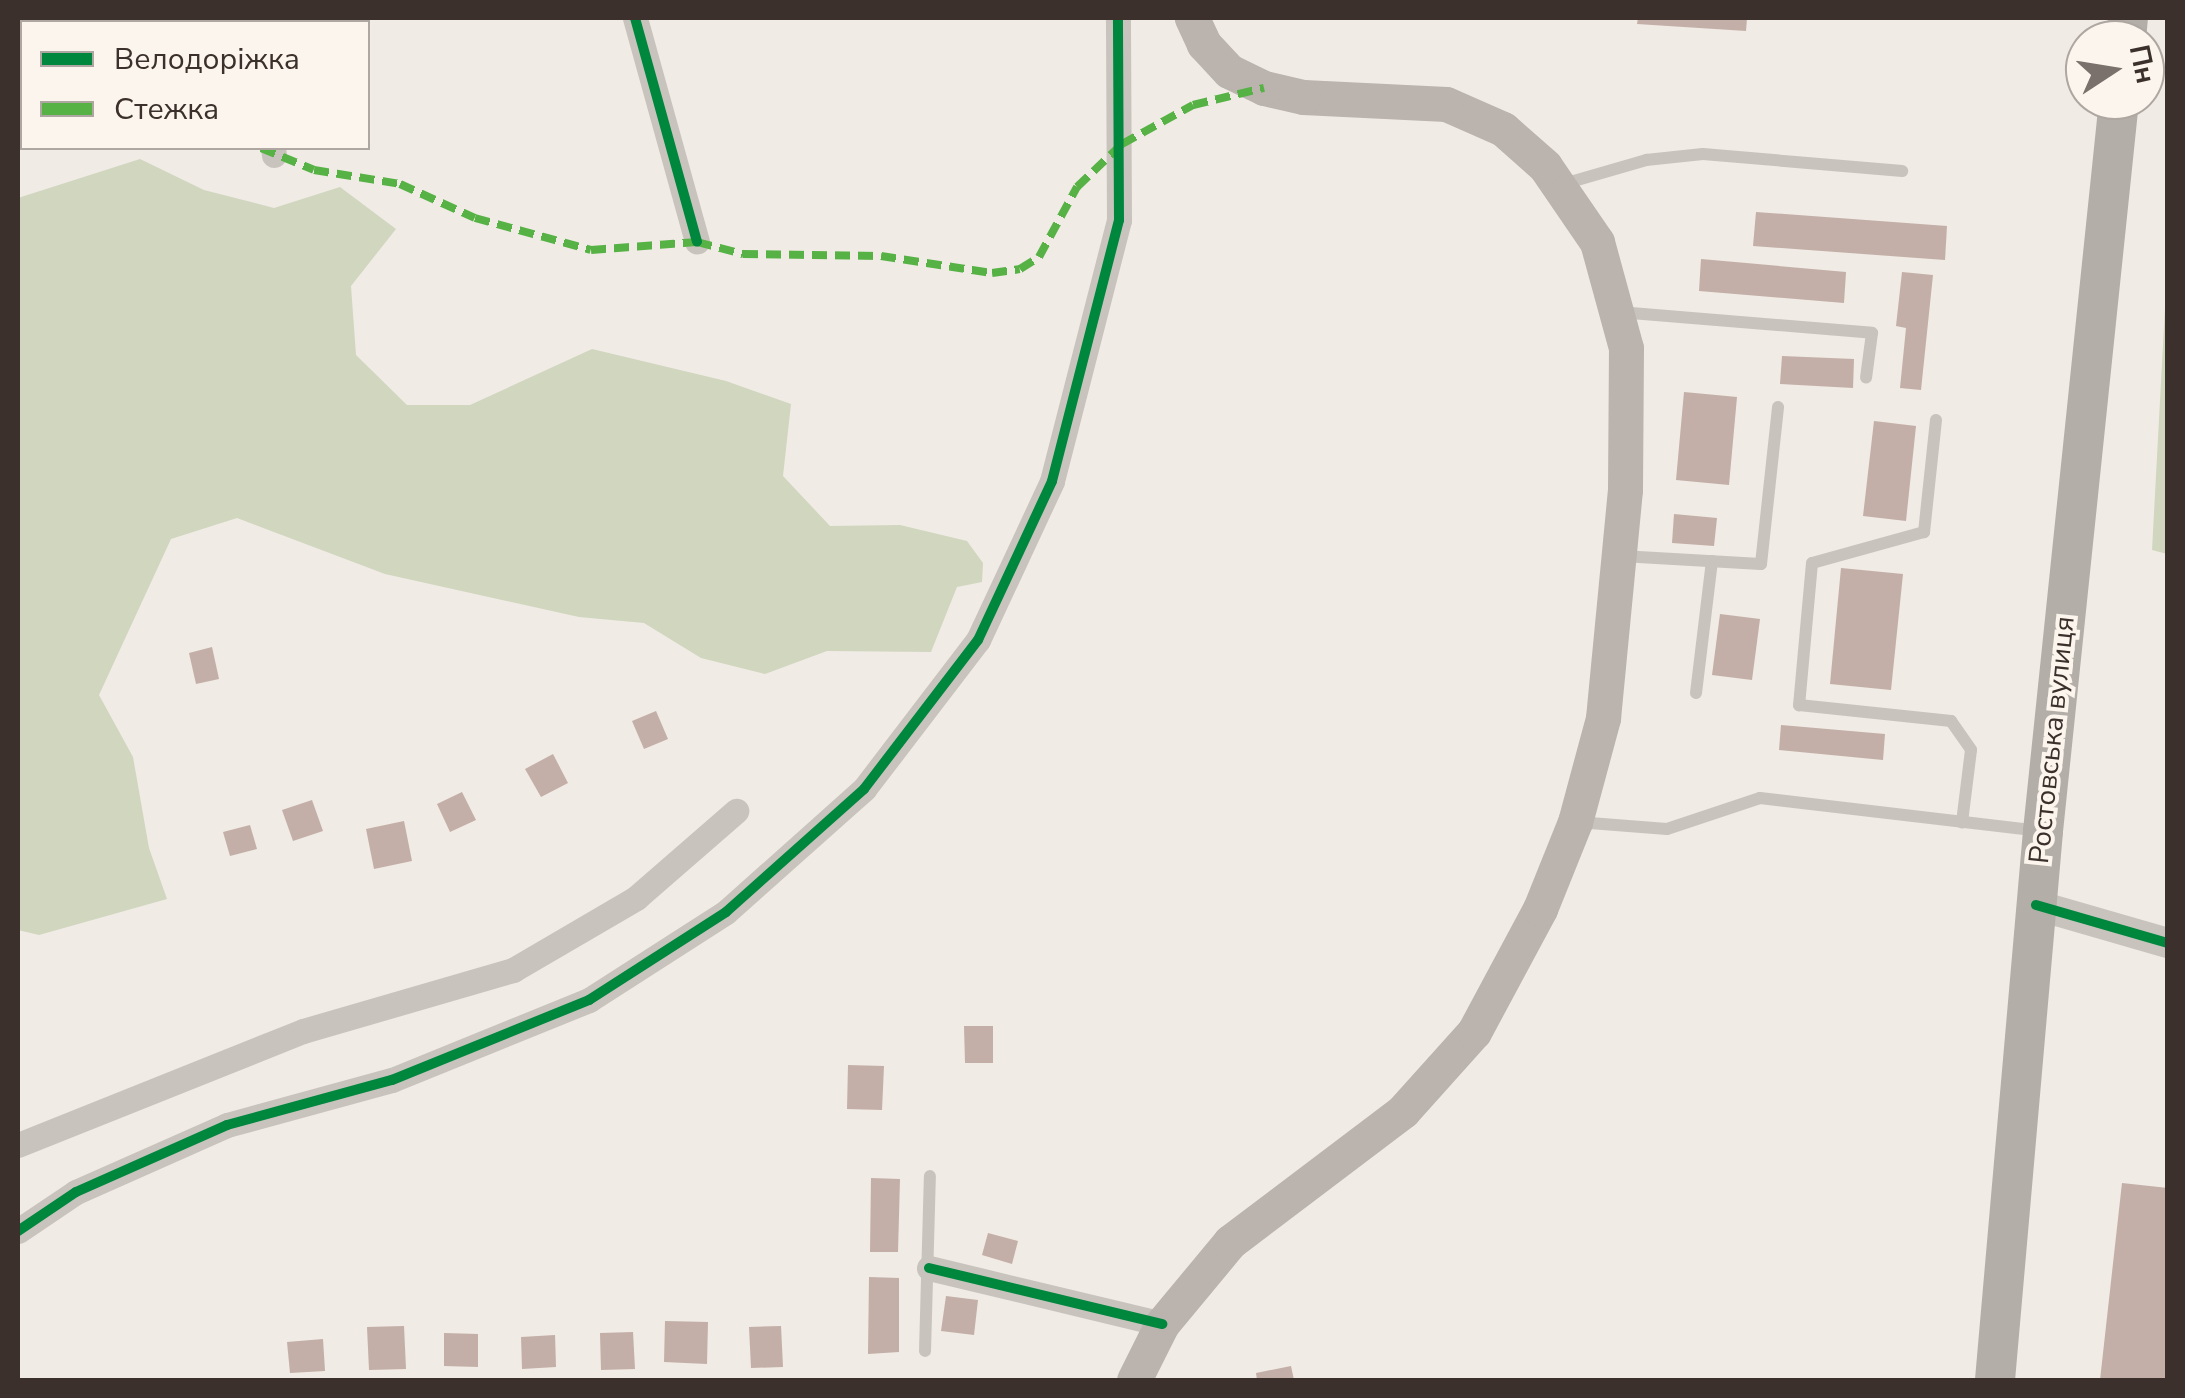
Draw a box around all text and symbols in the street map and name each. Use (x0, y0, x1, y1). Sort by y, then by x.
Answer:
legend (20, 20, 370, 150)
north arrow (2065, 20, 2165, 120)
text: Велодоріжка (114, 39, 300, 80)
text: Пн (2120, 41, 2165, 87)
text: Стежка (114, 89, 219, 130)
street label: Ростовська вулиця (2022, 615, 2082, 865)

